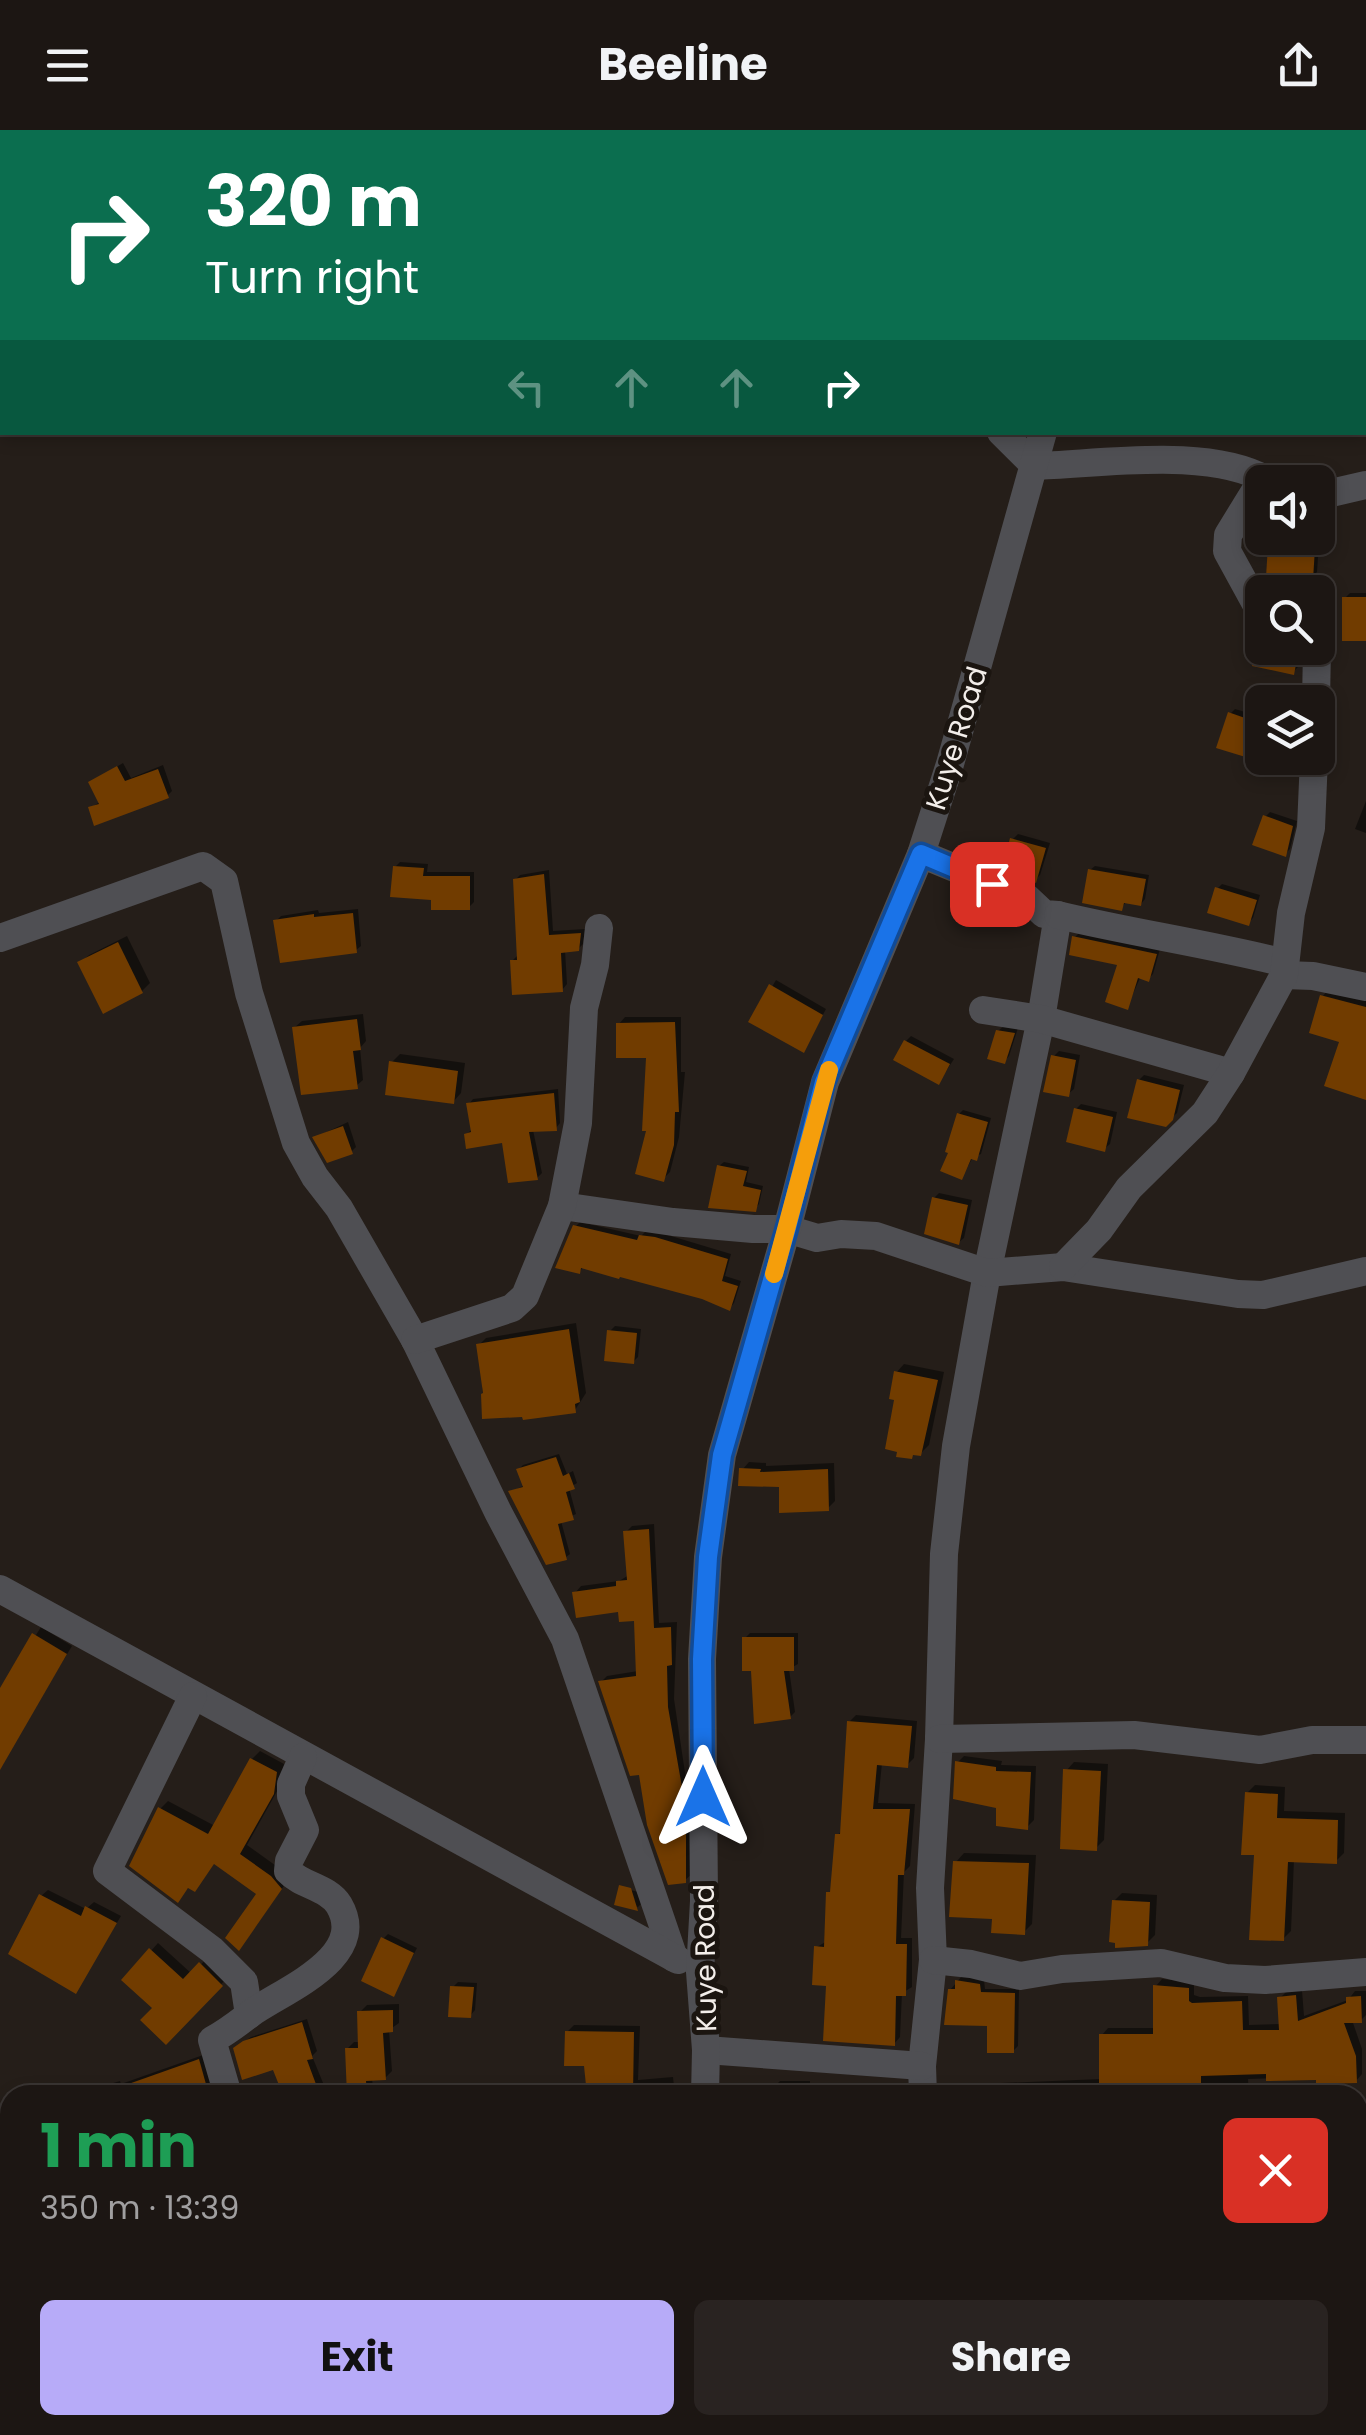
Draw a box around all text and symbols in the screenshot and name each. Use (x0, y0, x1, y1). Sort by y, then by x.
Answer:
text: Beeline (598, 33, 768, 96)
icon: menu (40, 38, 95, 93)
icon: share (1271, 38, 1326, 93)
text: 320 m (205, 152, 422, 251)
icon: right (40, 170, 170, 300)
text: Turn right (205, 246, 419, 309)
icon: left (499, 360, 554, 415)
icon: ahead (604, 360, 659, 415)
icon: ahead (709, 360, 764, 415)
icon: right (814, 360, 869, 415)
map controls (1245, 465, 1335, 775)
button: sound (1245, 465, 1335, 555)
button: search (1245, 575, 1335, 665)
street label: Kuye Road (916, 662, 997, 815)
button: layers (1245, 685, 1335, 775)
pin (950, 842, 1035, 927)
icon: arrive (965, 857, 1020, 912)
position arrow (651, 1745, 755, 1849)
street label: Kuye Road (685, 1884, 726, 2032)
text: 1 min (40, 2104, 197, 2188)
button: close (1223, 2118, 1328, 2223)
text: 350 m · 13:39 (40, 2185, 239, 2230)
button: Exit (40, 2300, 674, 2415)
button: Share (694, 2300, 1328, 2415)

